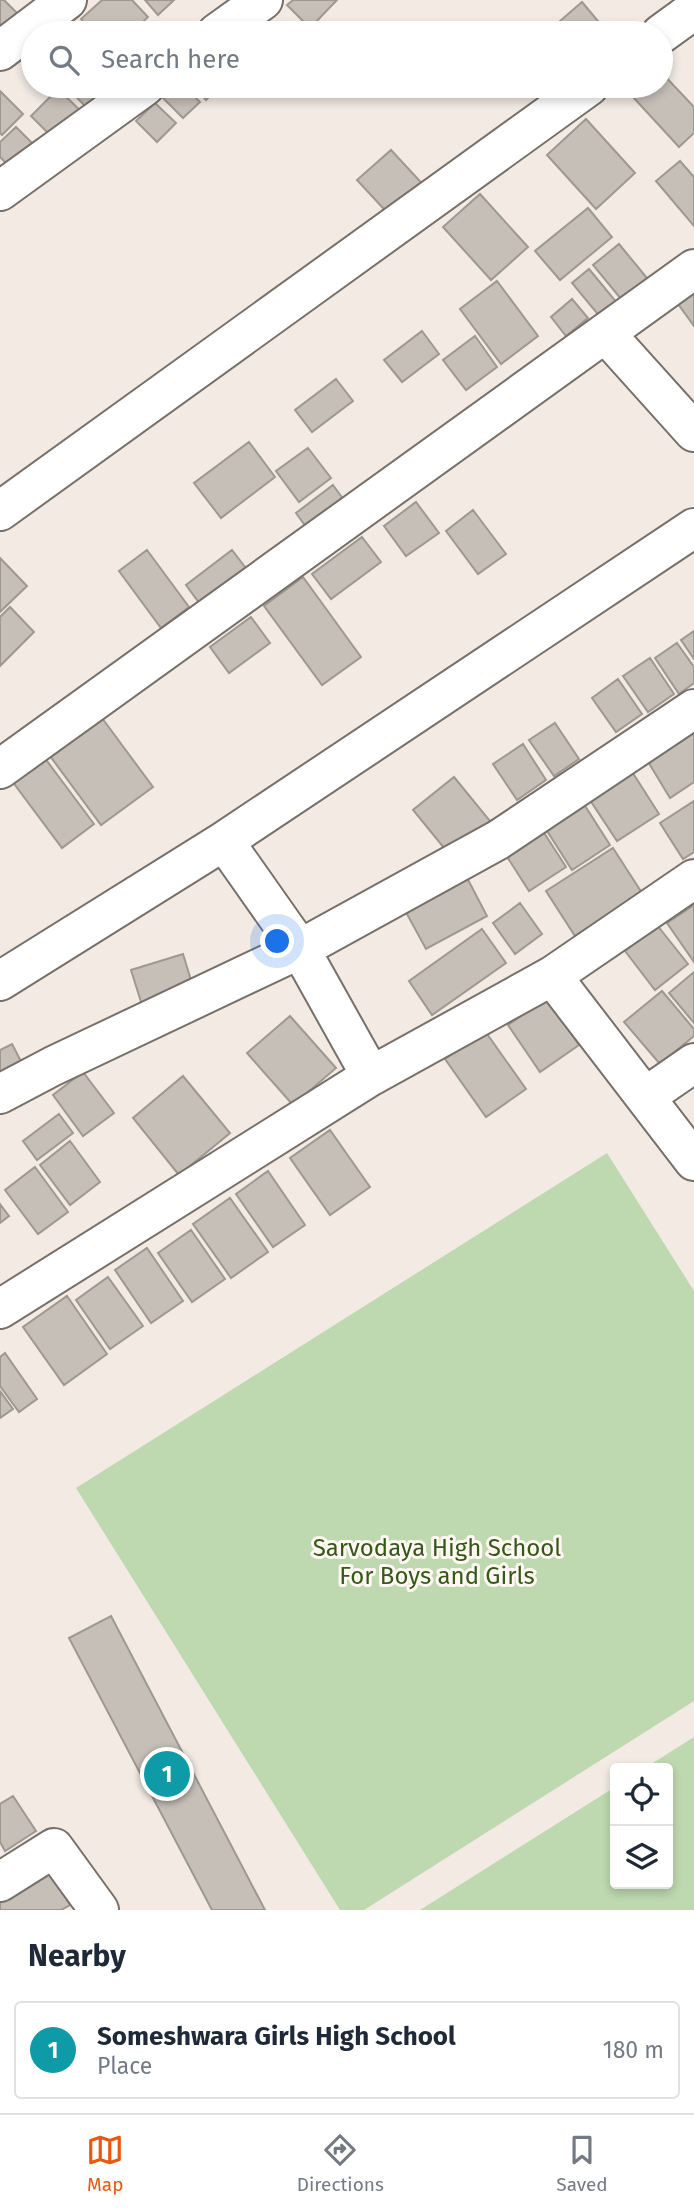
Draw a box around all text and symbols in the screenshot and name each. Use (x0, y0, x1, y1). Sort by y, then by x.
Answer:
search box (21, 21, 673, 98)
icon: search (45, 41, 83, 79)
text: Search here (101, 44, 240, 75)
your location (260, 924, 294, 958)
park label: Sarvodaya High School For Boys and Girls (313, 1534, 561, 1590)
pin: 1 (144, 1748, 190, 1800)
map controls (610, 1763, 673, 1889)
button: locate (610, 1763, 673, 1826)
button: layers (610, 1826, 673, 1889)
text: Nearby (28, 1938, 126, 1974)
text: Someshwara Girls High School (97, 2021, 456, 2052)
text: 1 (48, 2036, 58, 2064)
text: 180 m (603, 2036, 664, 2064)
text: Place (97, 2052, 152, 2080)
tab: Map (86, 2131, 124, 2196)
tab: Directions (297, 2131, 384, 2196)
tab: Saved (556, 2131, 608, 2196)

